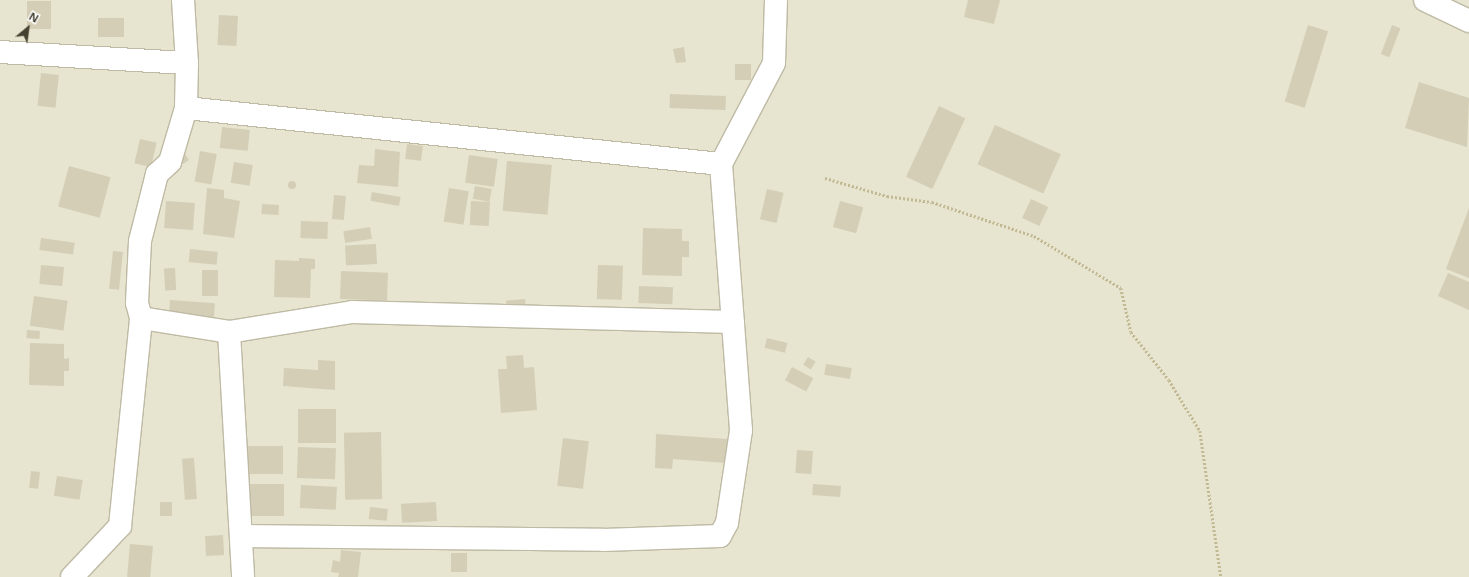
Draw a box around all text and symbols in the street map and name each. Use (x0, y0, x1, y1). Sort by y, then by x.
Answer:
north arrow (8, 8, 48, 48)
text: N (27, 8, 42, 26)

